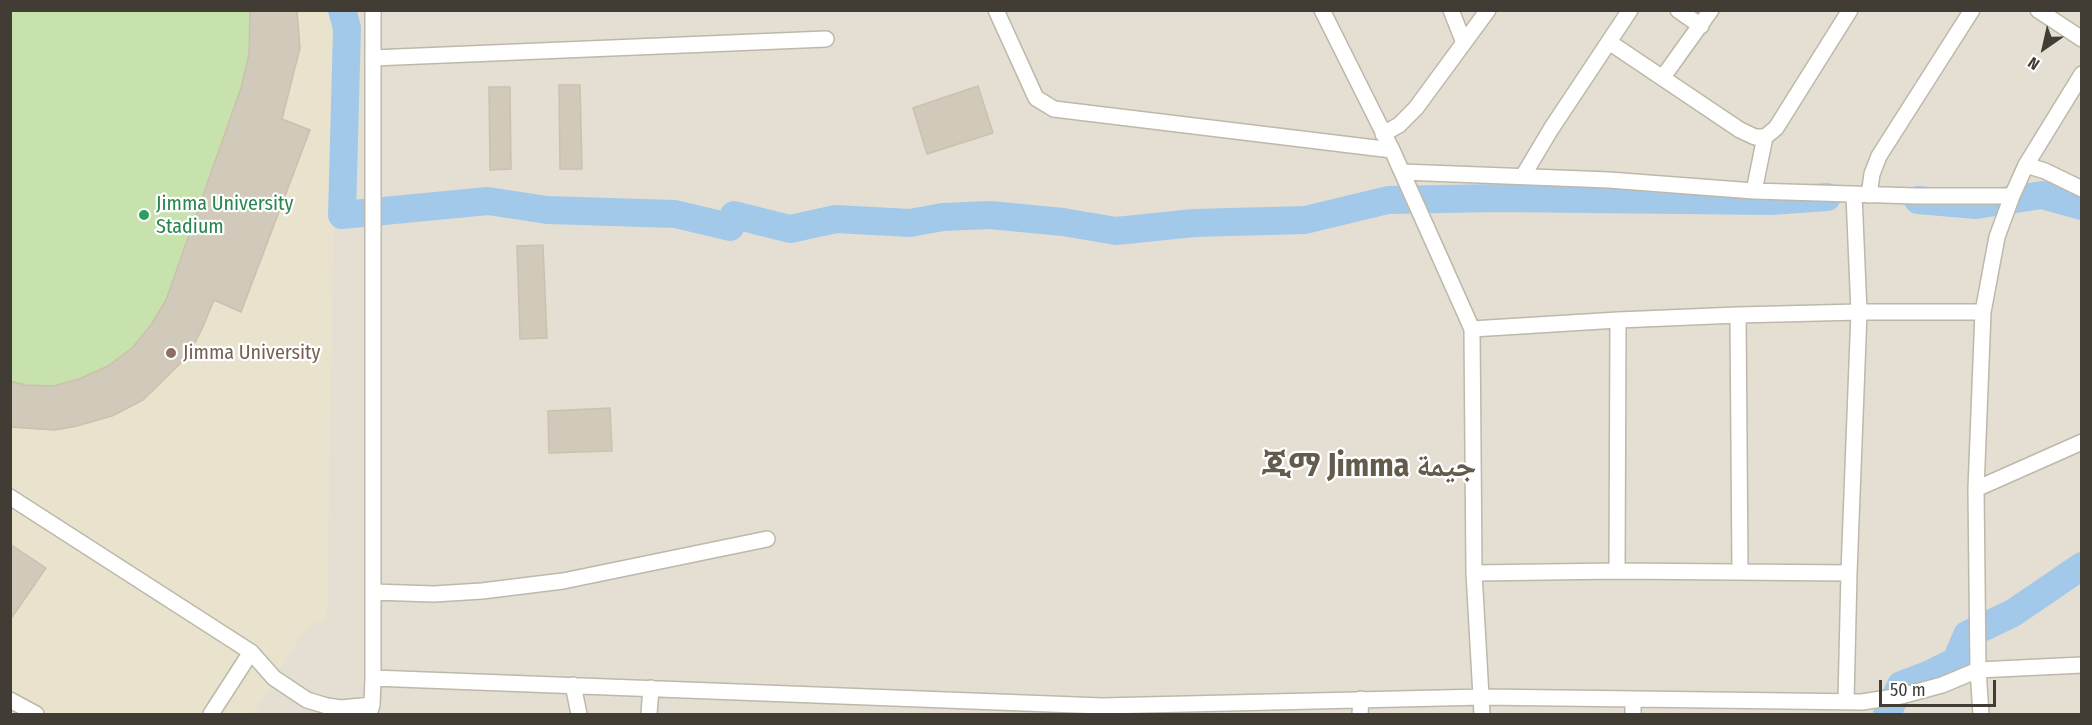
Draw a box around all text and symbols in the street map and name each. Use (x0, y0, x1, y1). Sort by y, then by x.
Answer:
north arrow (2014, 18, 2074, 78)
text: N (2024, 53, 2043, 74)
place label: Jimma University Stadium (156, 192, 293, 239)
marker: Jimma University Stadium (137, 208, 151, 222)
place label: Jimma University (183, 341, 320, 365)
marker: Jimma University (164, 346, 178, 360)
district label: ጂማ Jimma جيمة (1261, 448, 1477, 486)
scale bar (1882, 668, 1999, 706)
text: 50 m (1890, 679, 1926, 701)

